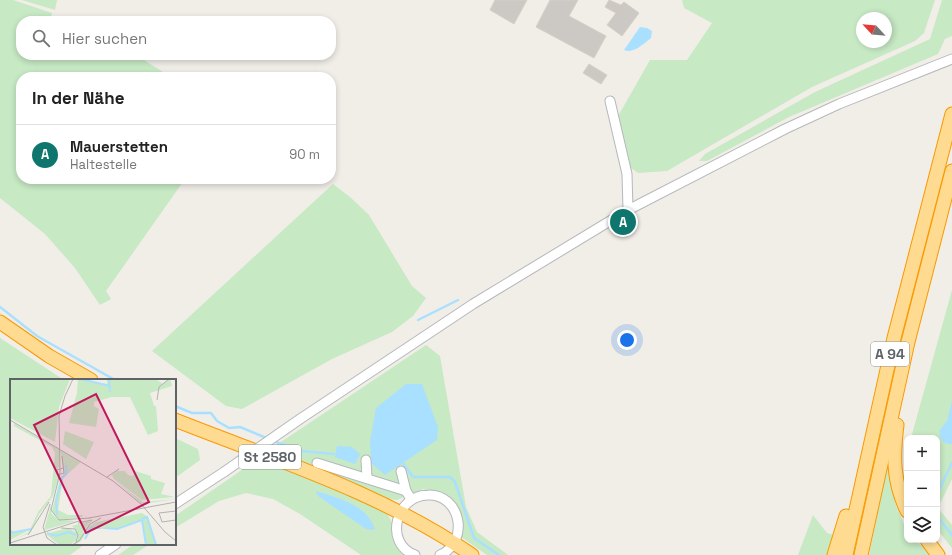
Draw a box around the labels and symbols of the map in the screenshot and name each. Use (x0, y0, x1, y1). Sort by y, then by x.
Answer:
north arrow (856, 12, 892, 48)
pin: A (610, 207, 636, 237)
your location (617, 330, 637, 350)
road number: A 94 (871, 342, 909, 366)
inset map (10, 379, 176, 545)
road number: St 2580 (239, 445, 301, 469)

